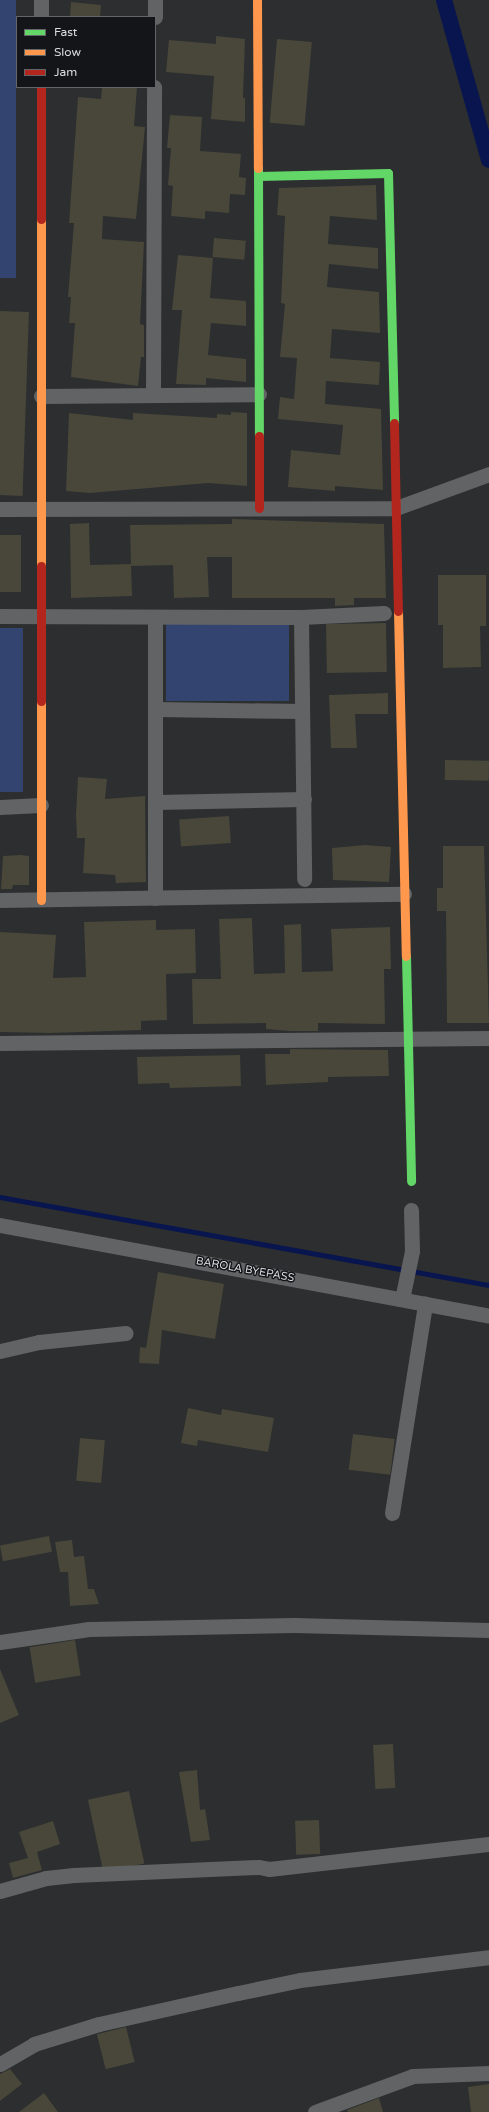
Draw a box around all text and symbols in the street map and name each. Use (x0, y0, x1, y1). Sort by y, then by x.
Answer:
legend (16, 16, 156, 88)
text: Fast (54, 25, 77, 39)
text: Slow (54, 45, 81, 59)
text: Jam (54, 65, 77, 79)
street label: BAROLA BYEPASS (195, 1255, 295, 1285)

